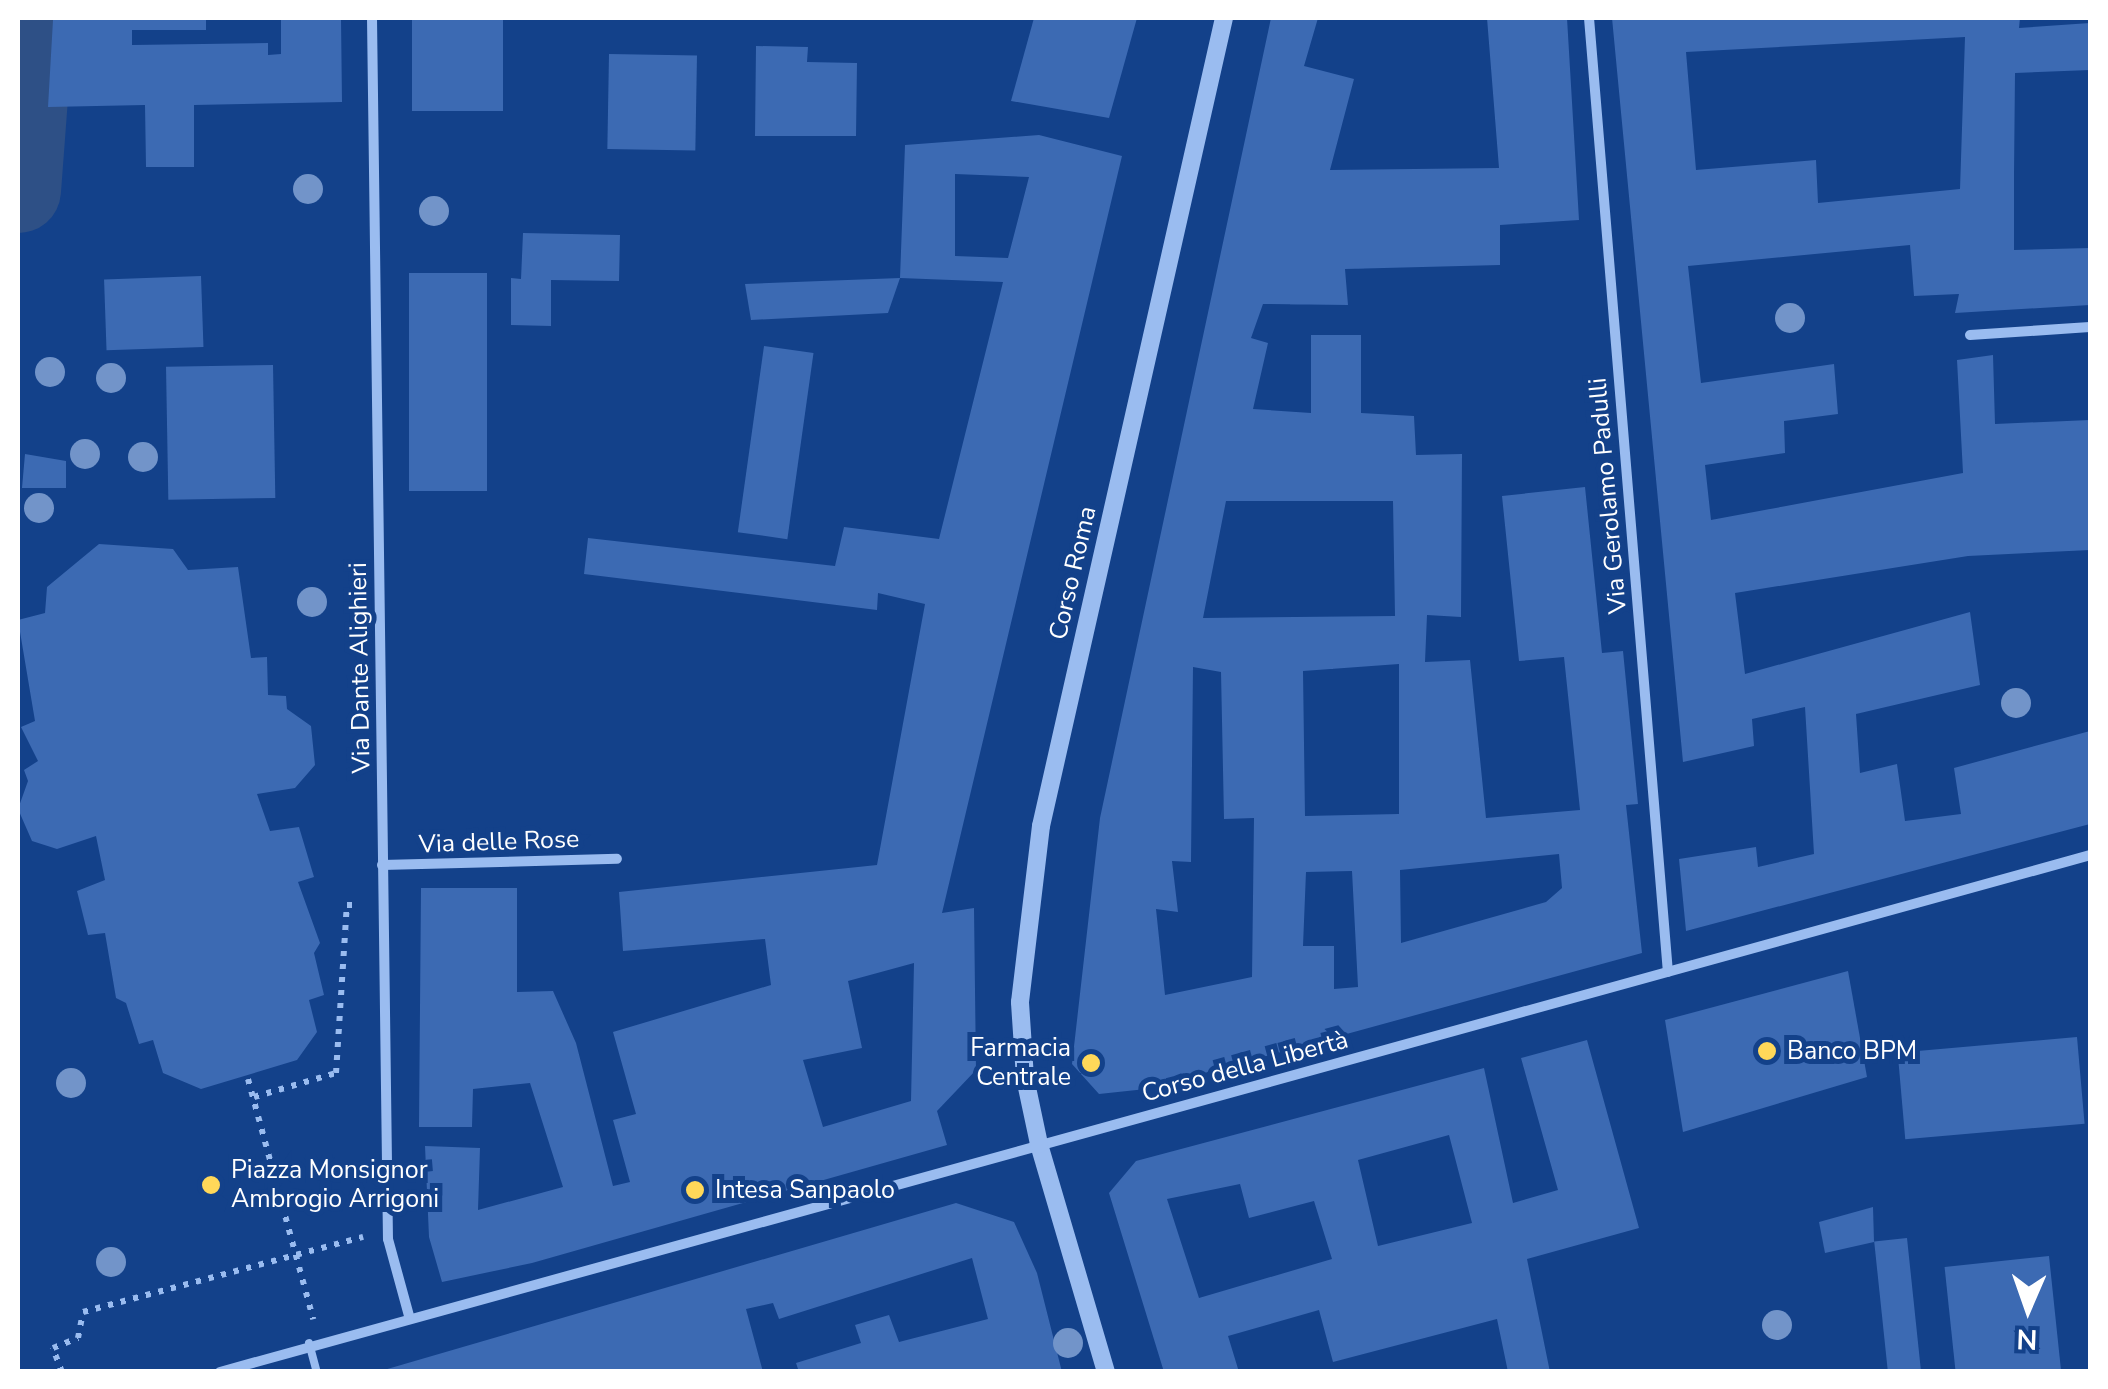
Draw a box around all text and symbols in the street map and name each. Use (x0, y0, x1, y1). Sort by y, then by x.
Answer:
street label: Via Gerolamo Padulli (1583, 377, 1633, 615)
street label: Corso Roma (1043, 503, 1103, 643)
street label: Via Dante Alighieri (343, 562, 377, 774)
street label: Via delle Rose (418, 824, 580, 860)
street label: Corso della Libertà (1139, 1025, 1351, 1109)
place label: Farmacia Centrale (970, 1034, 1071, 1093)
place label: Banco BPM (1787, 1036, 1917, 1066)
marker: Banco BPM (1756, 1040, 1778, 1062)
marker: Farmacia Centrale (1080, 1052, 1102, 1074)
place label: Piazza Monsignor Ambrogio Arrigoni (231, 1156, 439, 1215)
marker: Piazza Monsignor Ambrogio Arrigoni (200, 1174, 222, 1196)
place label: Intesa Sanpaolo (715, 1175, 895, 1205)
marker: Intesa Sanpaolo (684, 1179, 706, 1201)
north arrow (1978, 1259, 2078, 1359)
text: N (2016, 1320, 2038, 1358)

